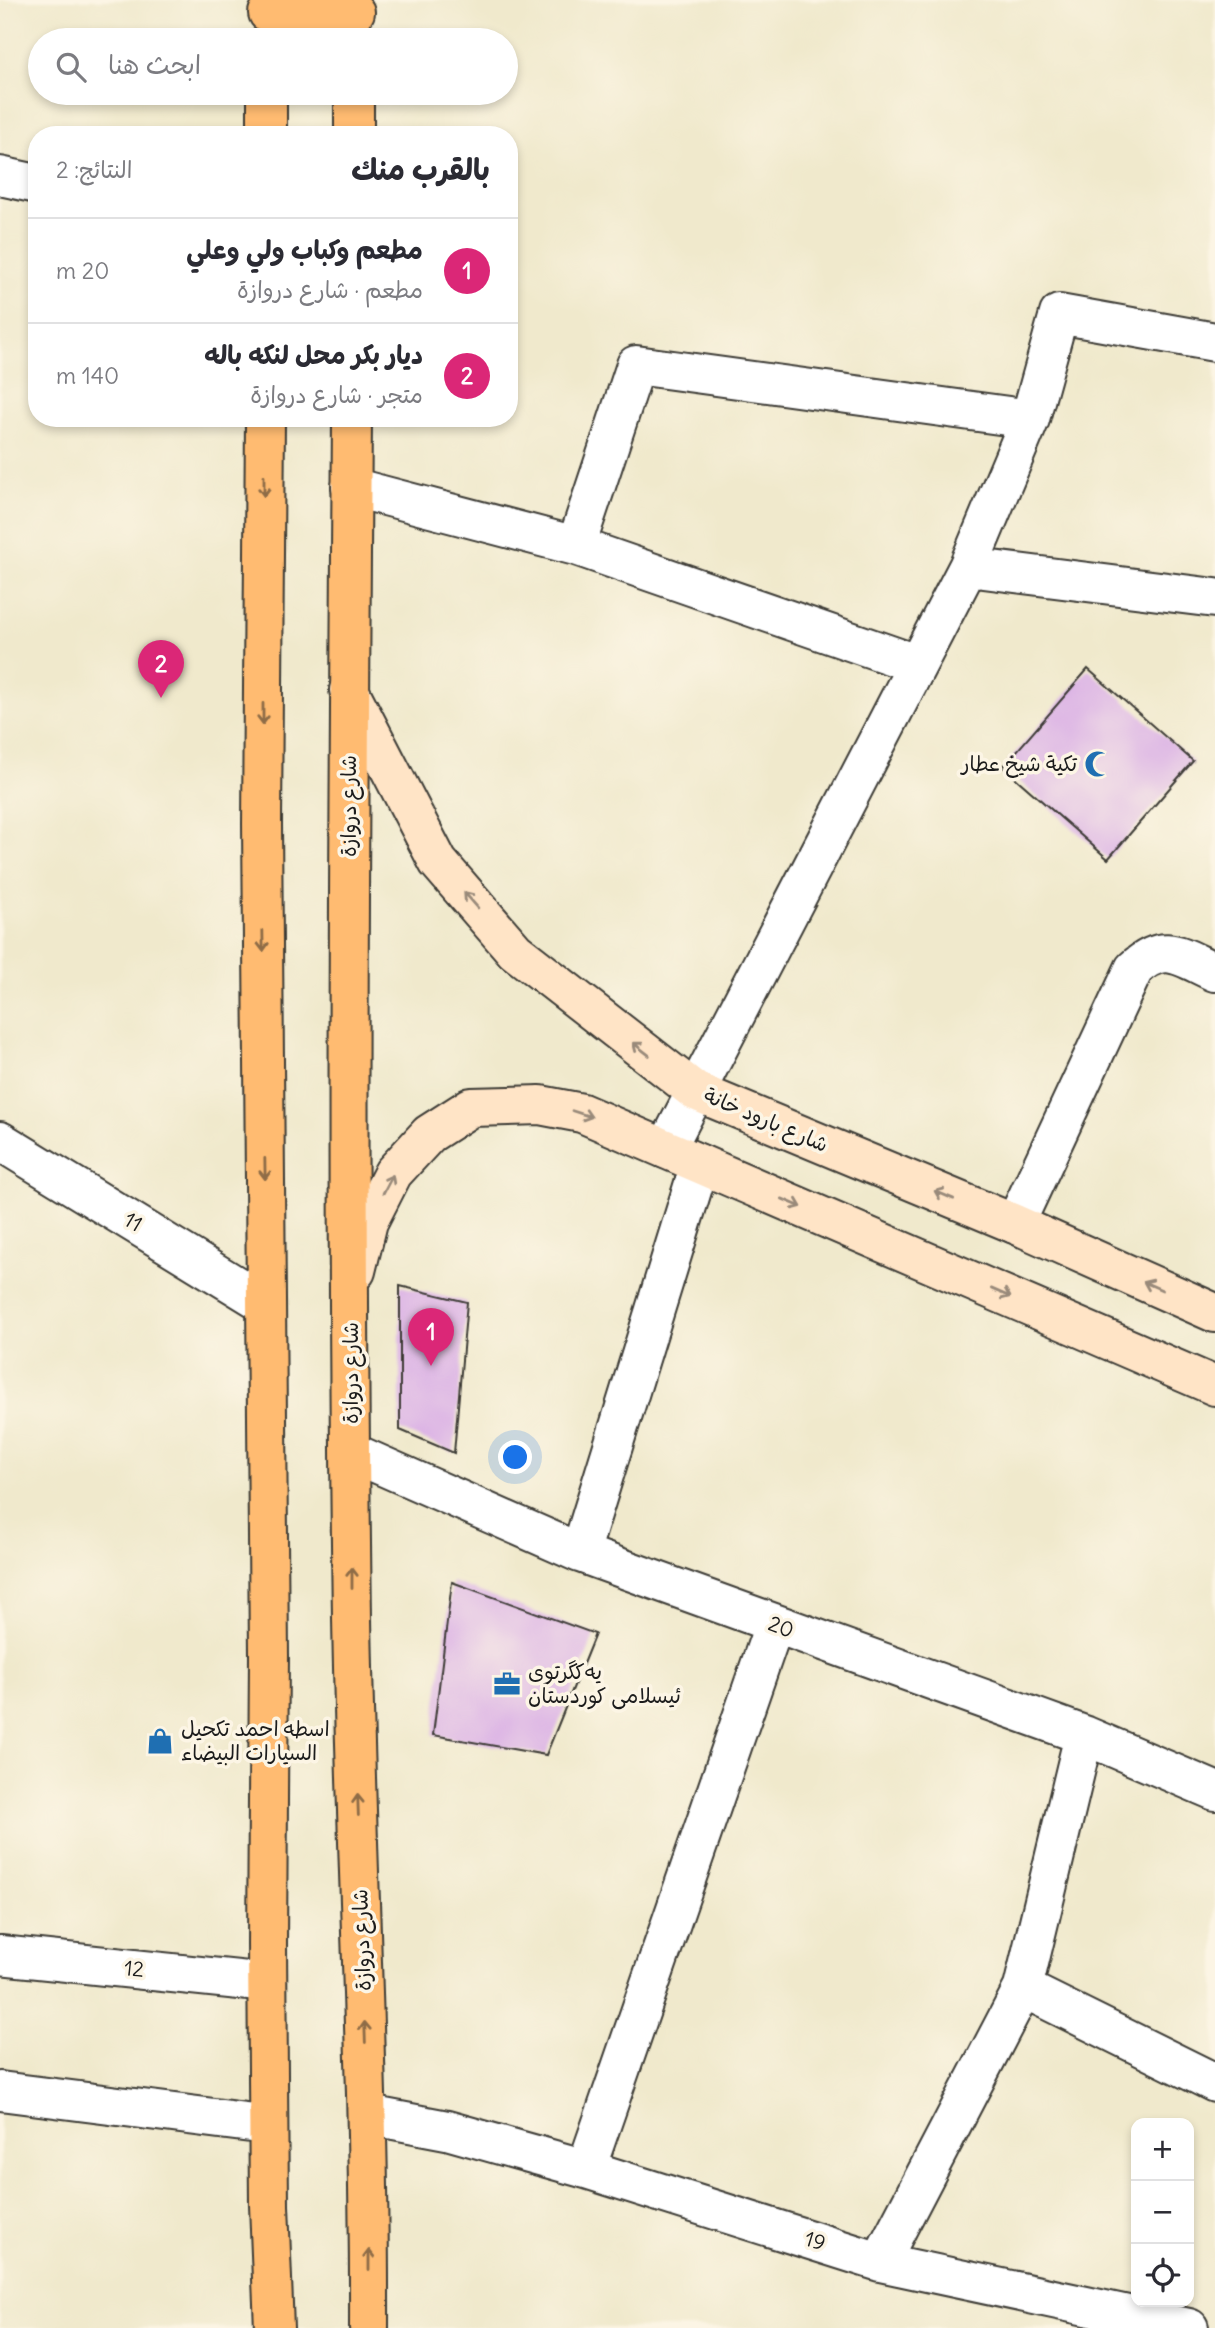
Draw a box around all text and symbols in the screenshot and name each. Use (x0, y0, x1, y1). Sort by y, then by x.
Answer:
search box (28, 28, 518, 105)
icon: search (52, 48, 90, 86)
text: ابحث هنا (108, 48, 201, 81)
text: بالقرب منك (351, 150, 490, 188)
text: النتائج: 2 (56, 155, 132, 184)
text: مطعم وكباب ولي وعلي (186, 233, 423, 266)
text: 20 m (56, 256, 109, 285)
text: 1 (462, 256, 472, 285)
text: مطعم · شارع دروازة (237, 275, 423, 304)
text: ديار بكر محل لنكه باله (204, 338, 423, 371)
text: 140 m (56, 361, 119, 390)
text: 2 (461, 361, 473, 390)
text: متجر · شارع دروازة (250, 380, 423, 409)
one-way arrow (257, 475, 271, 498)
pin: 2 (138, 640, 184, 698)
one-way arrow (256, 702, 270, 725)
mosque icon: تكية شيخ عطار (1083, 749, 1113, 779)
place label: تكية شيخ عطار (959, 750, 1078, 778)
street label: شارع دروازة (335, 755, 364, 857)
one-way arrow (463, 891, 479, 909)
one-way arrow (257, 930, 270, 953)
one-way arrow (633, 1041, 651, 1056)
street label: شارع بارود خانة (699, 1081, 832, 1160)
one-way arrow (571, 1109, 593, 1122)
one-way arrow (259, 1157, 272, 1180)
one-way arrow (381, 1174, 395, 1194)
one-way arrow (934, 1187, 955, 1200)
one-way arrow (781, 1197, 802, 1210)
street label: 11 (119, 1206, 147, 1237)
one-way arrow (1142, 1279, 1164, 1292)
one-way arrow (989, 1287, 1011, 1300)
pin: 1 (408, 1308, 454, 1366)
street label: شارع دروازة (337, 1322, 366, 1424)
your location (498, 1440, 532, 1474)
one-way arrow (345, 1566, 359, 1589)
street label: 20 (765, 1610, 798, 1644)
place label: یەکگرتوی ئیسلامی کوردستان (528, 1658, 681, 1710)
office icon: یەکگرتوی ئیسلامی کوردستان (492, 1669, 522, 1699)
place label: اسطه احمد تكحيل السيارات البيضاء (181, 1715, 330, 1766)
shop icon: اسطه احمد تكحيل السيارات البيضاء (145, 1726, 175, 1756)
one-way arrow (351, 1794, 364, 1817)
street label: شارع دروازة (346, 1888, 379, 1991)
street label: 12 (123, 1954, 145, 1983)
one-way arrow (358, 2021, 372, 2044)
map controls (1131, 2118, 1194, 2307)
button: + (1131, 2118, 1194, 2181)
button: − (1131, 2181, 1194, 2244)
street label: 19 (801, 2225, 829, 2256)
button: locate (1131, 2244, 1194, 2307)
one-way arrow (362, 2249, 376, 2272)

